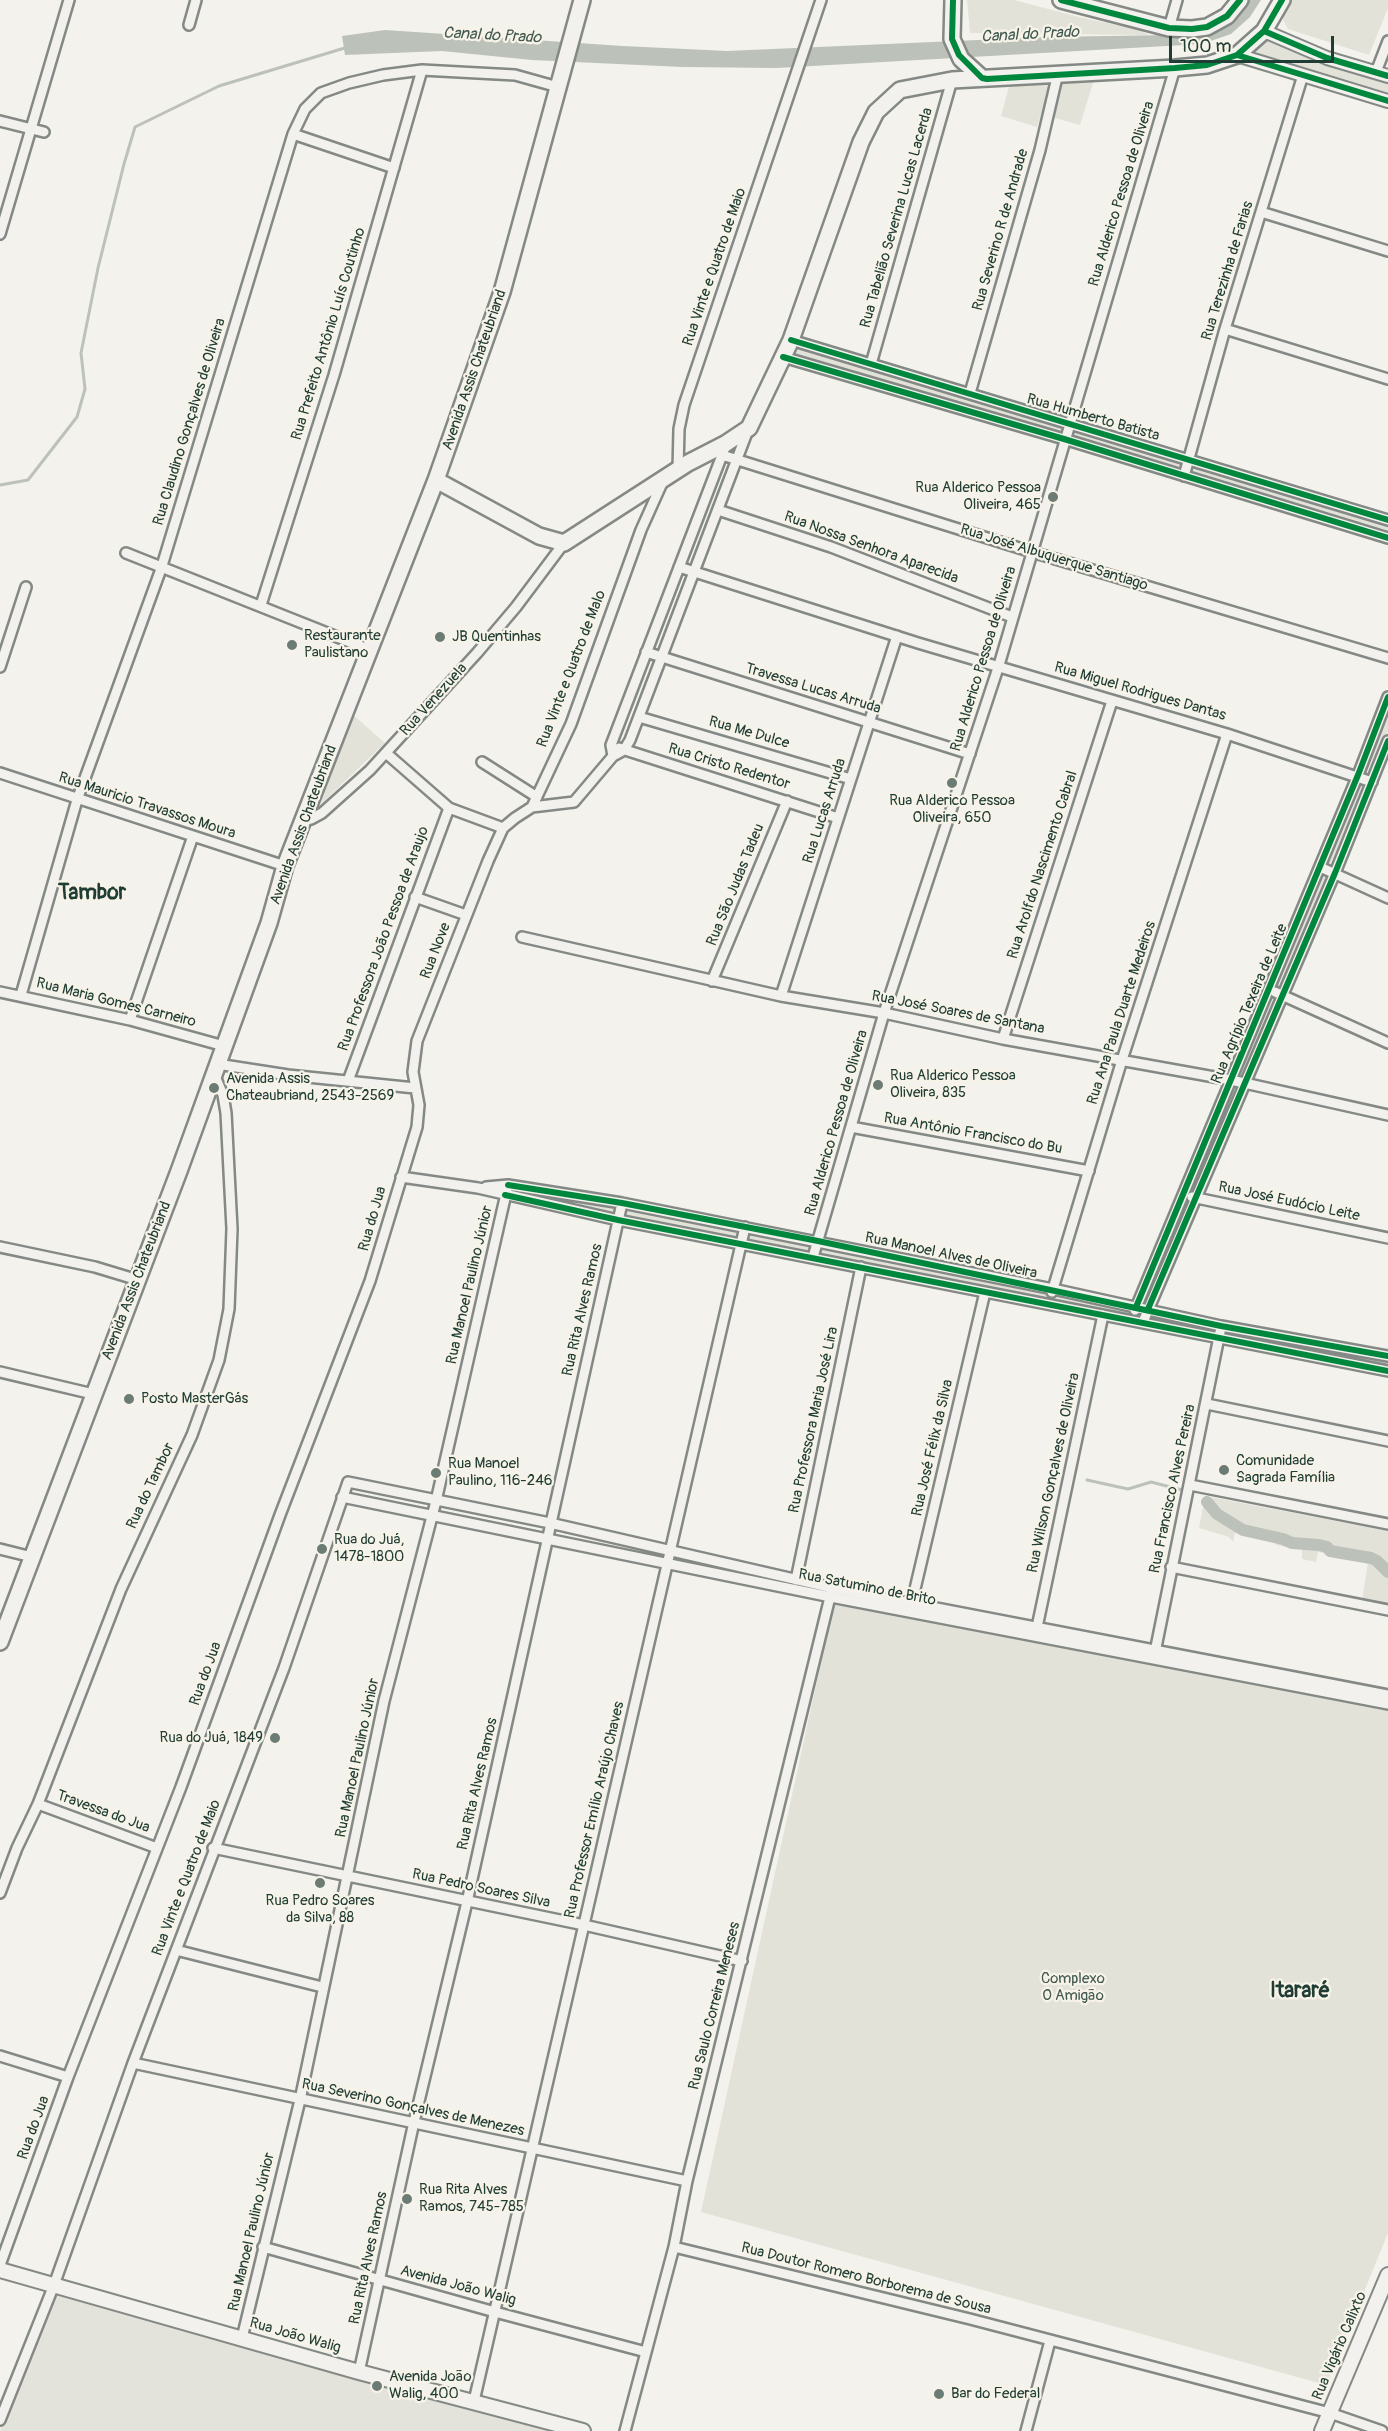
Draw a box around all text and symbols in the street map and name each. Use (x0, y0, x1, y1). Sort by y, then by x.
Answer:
water label: Canal do Prado (981, 23, 1079, 47)
water label: Canal do Prado (443, 24, 541, 48)
scale bar (1172, 24, 1337, 62)
text: 100 m (1180, 35, 1232, 58)
street label: Rua Alderico Pessoa de Oliveira (1085, 99, 1159, 289)
street label: Rua Tabelião Severina Lucas Lacerda (857, 106, 937, 330)
street label: Rua Severino R de Andrade (969, 147, 1033, 313)
street label: Rua Vinte e Quatro de Maio (679, 186, 751, 348)
street label: Rua Terezinha de Farias (1198, 199, 1258, 343)
street label: Rua Prefeito Antônio Luís Coutinho (288, 225, 370, 443)
street label: Avenida Assis Chateubriand (439, 287, 511, 453)
street label: Rua Claudino Gonçalves de Oliveira (150, 316, 230, 528)
street label: Rua Humberto Batista (1025, 390, 1161, 446)
place label: Rua Alderico Pessoa Oliveira, 465 (915, 479, 1041, 514)
marker: Rua Alderico Pessoa Oliveira, 465 (1046, 490, 1060, 504)
street label: Rua Nossa Senhora Aparecida (781, 508, 961, 588)
street label: Rua José Albuquerque Santiago (958, 521, 1150, 595)
street label: Rua Alderico Pessoa de Oliveira (947, 564, 1021, 754)
street label: Rua Vinte e Quatro de Malo (534, 588, 610, 750)
place label: Restaurante Paulistano (304, 627, 381, 662)
place label: JB Quentinhas (452, 628, 541, 646)
marker: JB Quentinhas (433, 630, 447, 644)
marker: Restaurante Paulistano (285, 638, 299, 652)
street label: Rua Miguel Rodrigues Dantas (1052, 659, 1228, 725)
street label: Rua Venezuela (397, 660, 471, 740)
street label: Travessa Lucas Arruda (743, 660, 883, 718)
street label: Rua Me Dulce (707, 713, 791, 753)
street label: Rua Cristo Redentor (666, 740, 792, 794)
street label: Avenida Assis Chateubriand (267, 743, 341, 907)
street label: Rua Lucas Arruda (800, 756, 850, 866)
street label: Rua Mauricio Travassos Moura (56, 769, 238, 843)
street label: Rua Arolfdo Nascimento Cabral (1004, 769, 1082, 961)
marker: Rua Alderico Pessoa Oliveira, 650 (945, 776, 959, 790)
place label: Rua Alderico Pessoa Oliveira, 650 (889, 792, 1015, 827)
street label: Rua São Judas Tadeu (703, 821, 769, 949)
street label: Rua Professora João Pessoa de Araujo (335, 824, 433, 1054)
district label: Tambor (58, 881, 126, 907)
street label: Rua Ana Paula Duarte Medeiros (1084, 919, 1160, 1107)
street label: Rua Nove (417, 920, 455, 982)
street label: Rua Agrípio Texeira de Leite (1208, 921, 1292, 1087)
street label: Rua Maria Gomes Carneiro (34, 974, 198, 1032)
street label: Rua José Soares de Santana (870, 987, 1046, 1039)
street label: Rua Alderico Pessoa de Oliveira (802, 1028, 872, 1218)
place label: Rua Alderico Pessoa Oliveira, 835 (890, 1067, 1016, 1102)
place label: Avenida Assis Chateaubriand, 2543-2569 (226, 1070, 394, 1105)
marker: Rua Alderico Pessoa Oliveira, 835 (871, 1078, 885, 1092)
marker: Avenida Assis Chateaubriand, 2543-2569 (207, 1081, 221, 1095)
street label: Rua Antônio Francisco do Bu (882, 1109, 1064, 1159)
street label: Rua José Eudócio Leite (1217, 1178, 1361, 1226)
street label: Rua do Jua (355, 1185, 391, 1253)
street label: Avenida Assis Chateubriand (98, 1199, 176, 1363)
street label: Rua Manoel Paulino Júnior (443, 1204, 497, 1366)
street label: Rua Manoel Alves de Oliveira (863, 1229, 1039, 1283)
street label: Rua Rita Alves Ramos (559, 1242, 607, 1378)
street label: Rua Professora Maria José Lira (785, 1325, 843, 1515)
street label: Rua Wilson Gonçalves de Oliveira (1024, 1371, 1084, 1575)
street label: Rua José Félix da Silva (908, 1378, 958, 1518)
place label: Posto MasterGás (141, 1390, 248, 1408)
marker: Posto MasterGás (122, 1392, 136, 1406)
street label: Rua Francisco Alves Pereira (1146, 1403, 1200, 1575)
street label: Rua do Tambor (123, 1440, 179, 1532)
place label: Comunidade Sagrada Família (1236, 1452, 1335, 1487)
place label: Rua Manoel Paulino, 116-246 (448, 1455, 553, 1490)
marker: Comunidade Sagrada Família (1217, 1463, 1231, 1477)
marker: Rua Manoel Paulino, 116-246 (429, 1466, 443, 1480)
place label: Rua do Juá, 1478-1800 (334, 1531, 404, 1566)
marker: Rua do Juá, 1478-1800 (315, 1542, 329, 1556)
street label: Rua Satumino de Brito (797, 1566, 937, 1610)
street label: Rua do Jua (186, 1640, 226, 1708)
street label: Rua Manoel Paulino Júnior (332, 1677, 384, 1839)
street label: Rua Professor Emílio Araújo Chaves (561, 1700, 629, 1920)
street label: Rua Rita Alves Ramos (454, 1716, 502, 1852)
place label: Rua do Juá, 1849 (160, 1729, 263, 1747)
marker: Rua do Juá, 1849 (268, 1731, 282, 1745)
street label: Travessa do Jua (54, 1787, 152, 1837)
street label: Rua Vinte e Quatro de Maio (149, 1797, 225, 1959)
street label: Rua Pedro Soares Silva (410, 1866, 552, 1912)
marker: Rua Pedro Soares da Silva, 88 (313, 1876, 327, 1890)
place label: Rua Pedro Soares da Silva, 88 (266, 1892, 374, 1927)
street label: Rua Saulo Correira Meneses (685, 1920, 745, 2092)
park label: Complexo O Amigão (1041, 1970, 1105, 2005)
district label: Itararé (1270, 1979, 1330, 2005)
street label: Rua Severino Gonçalves de Menezes (300, 2076, 526, 2140)
street label: Rua do Jua (14, 2094, 54, 2162)
street label: Rua Manoel Paulino Júnior (225, 2151, 279, 2313)
place label: Rua Rita Alves Ramos, 745-785 (419, 2181, 524, 2216)
street label: Rua Rita Alves Ramos (346, 2190, 392, 2326)
marker: Rua Rita Alves Ramos, 745-785 (400, 2192, 414, 2206)
street label: Rua Doutor Romero Borborema de Sousa (739, 2239, 993, 2319)
street label: Avenida João Walig (398, 2262, 518, 2310)
street label: Rua Vigário Calixto (1309, 2289, 1371, 2403)
street label: Rua João Walig (247, 2314, 343, 2358)
place label: Avenida João Walig, 400 (389, 2368, 471, 2403)
marker: Avenida João Walig, 400 (370, 2379, 384, 2393)
place label: Bar do Federal (951, 2385, 1040, 2403)
marker: Bar do Federal (932, 2387, 946, 2401)

